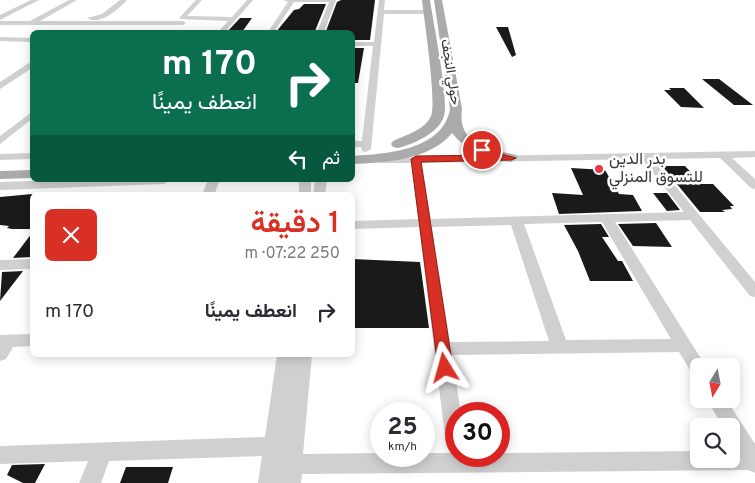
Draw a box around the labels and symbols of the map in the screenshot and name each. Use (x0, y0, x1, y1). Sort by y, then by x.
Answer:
street label: حولي النجف (434, 38, 464, 107)
pin (461, 129, 503, 171)
place label: بدر الدين للتسوق المنزلي (609, 150, 703, 190)
marker: بدر الدين للتسوق المنزلي (593, 163, 605, 175)
position arrow (418, 341, 470, 393)
north arrow (690, 358, 740, 408)
speed limit sign: 30 (445, 402, 510, 467)

